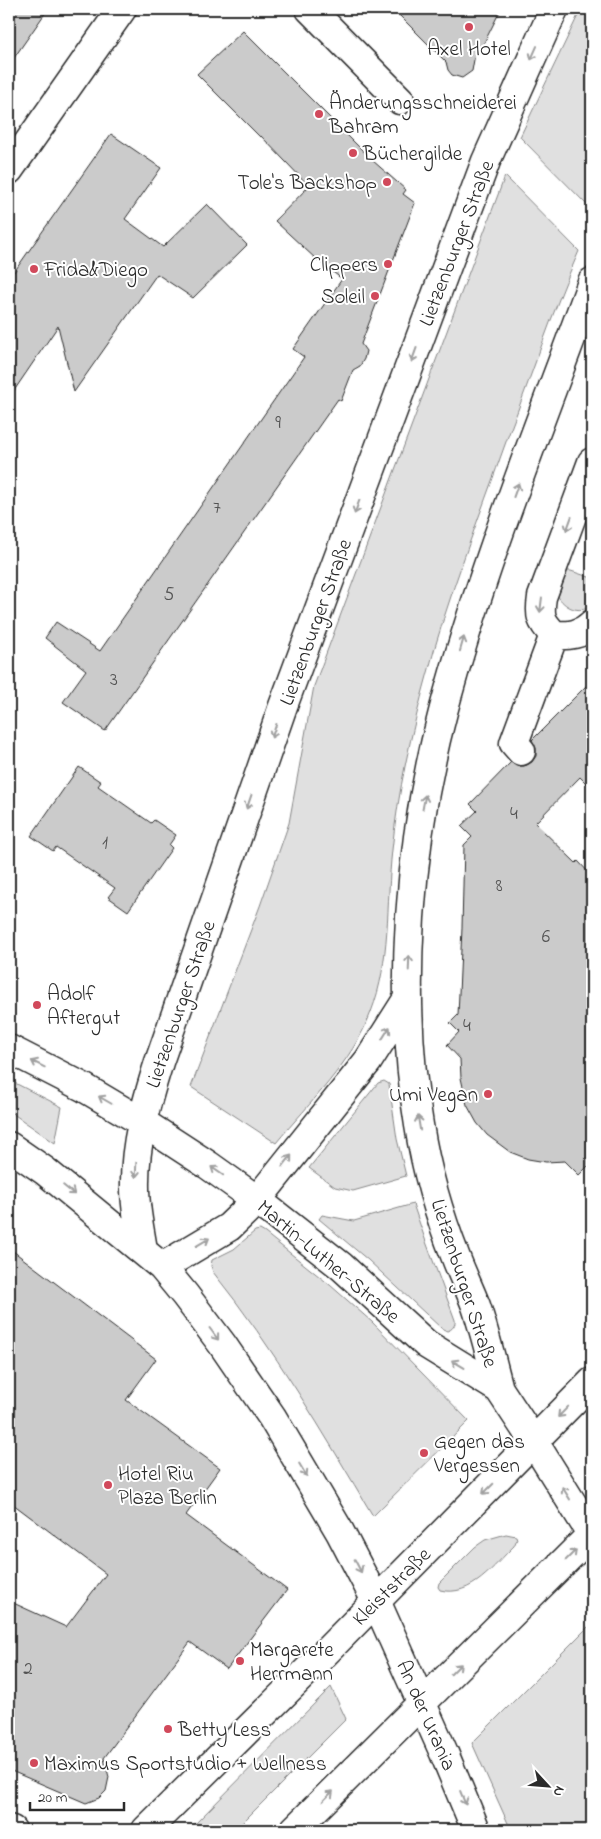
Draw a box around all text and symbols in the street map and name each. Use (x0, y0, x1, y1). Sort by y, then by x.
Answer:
marker: Axel Hotel (463, 21, 475, 33)
place label: Axel Hotel (427, 35, 511, 65)
one-way arrow (529, 45, 539, 60)
place label: Änderungsschneiderei Bahram (328, 89, 517, 143)
marker: Änderungsschneiderei Bahram (313, 108, 325, 120)
place label: Büchergilde (362, 140, 463, 172)
marker: Büchergilde (347, 147, 359, 159)
street label: Lietzenburger Straße (412, 156, 505, 332)
place label: Tole's Backshop (237, 169, 377, 199)
marker: Tole's Backshop (381, 176, 393, 188)
place label: Clippers (310, 251, 378, 281)
place label: Frida&Diego (43, 256, 148, 288)
marker: Clippers (382, 258, 394, 270)
marker: Frida&Diego (28, 263, 40, 275)
place label: Soleil (321, 283, 365, 313)
marker: Soleil (369, 290, 381, 302)
one-way arrow (409, 347, 418, 362)
house number: 9 (275, 410, 281, 437)
one-way arrow (512, 483, 521, 498)
house number: 7 (213, 495, 221, 522)
one-way arrow (352, 499, 361, 514)
one-way arrow (564, 516, 573, 532)
street label: Lietzenburger Straße (273, 535, 363, 711)
house number: 5 (164, 582, 175, 609)
one-way arrow (536, 596, 546, 612)
one-way arrow (458, 636, 468, 652)
house number: 3 (110, 667, 118, 694)
one-way arrow (269, 723, 278, 738)
one-way arrow (244, 794, 254, 810)
one-way arrow (420, 794, 430, 810)
house number: 4 (510, 801, 518, 828)
house number: 1 (102, 830, 108, 857)
house number: 8 (495, 873, 503, 900)
street label: Lietzenburger Straße (139, 916, 227, 1093)
house number: 6 (542, 924, 550, 951)
one-way arrow (404, 956, 413, 972)
place label: Adolf Aftergut (47, 980, 120, 1036)
marker: Adolf Aftergut (31, 999, 43, 1011)
house number: 4 (463, 1013, 471, 1040)
one-way arrow (381, 1026, 391, 1040)
one-way arrow (31, 1059, 46, 1068)
place label: Umi Vegan (389, 1081, 478, 1113)
marker: Umi Vegan (482, 1088, 494, 1100)
one-way arrow (99, 1095, 113, 1105)
one-way arrow (413, 1115, 423, 1131)
one-way arrow (281, 1155, 292, 1168)
one-way arrow (131, 1162, 140, 1178)
one-way arrow (210, 1166, 224, 1176)
one-way arrow (62, 1185, 75, 1196)
street label: Martin-Luther-Straße (250, 1194, 406, 1332)
street label: Lietzenburger Straße (420, 1196, 505, 1373)
one-way arrow (196, 1237, 210, 1247)
one-way arrow (209, 1327, 219, 1341)
one-way arrow (451, 1358, 465, 1368)
one-way arrow (557, 1406, 569, 1418)
place label: Gegen das Vergessen (433, 1428, 525, 1484)
marker: Gegen das Vergessen (418, 1447, 430, 1459)
place label: Hotel Riu Plaza Berlin (118, 1460, 217, 1514)
one-way arrow (298, 1462, 308, 1477)
marker: Hotel Riu Plaza Berlin (102, 1479, 114, 1491)
one-way arrow (482, 1482, 494, 1494)
one-way arrow (561, 1486, 571, 1500)
street label: Kleiststraße (346, 1541, 439, 1634)
one-way arrow (565, 1549, 577, 1561)
one-way arrow (353, 1559, 363, 1574)
place label: Margarete Herrmann (250, 1636, 334, 1690)
marker: Margarete Herrmann (234, 1655, 246, 1667)
house number: 2 (23, 1656, 33, 1683)
street label: An der Urania (387, 1656, 463, 1776)
one-way arrow (449, 1663, 462, 1675)
place label: Betty Less (177, 1716, 271, 1748)
marker: Betty Less (162, 1723, 174, 1735)
place label: Maximus Sportstudio + Wellness (44, 1750, 327, 1780)
marker: Maximus Sportstudio + Wellness (28, 1757, 40, 1769)
north arrow (524, 1762, 574, 1812)
scale bar (30, 1779, 124, 1811)
text: N (547, 1782, 570, 1800)
text: 20 m (38, 1787, 68, 1809)
one-way arrow (322, 1790, 334, 1802)
one-way arrow (459, 1790, 468, 1805)

